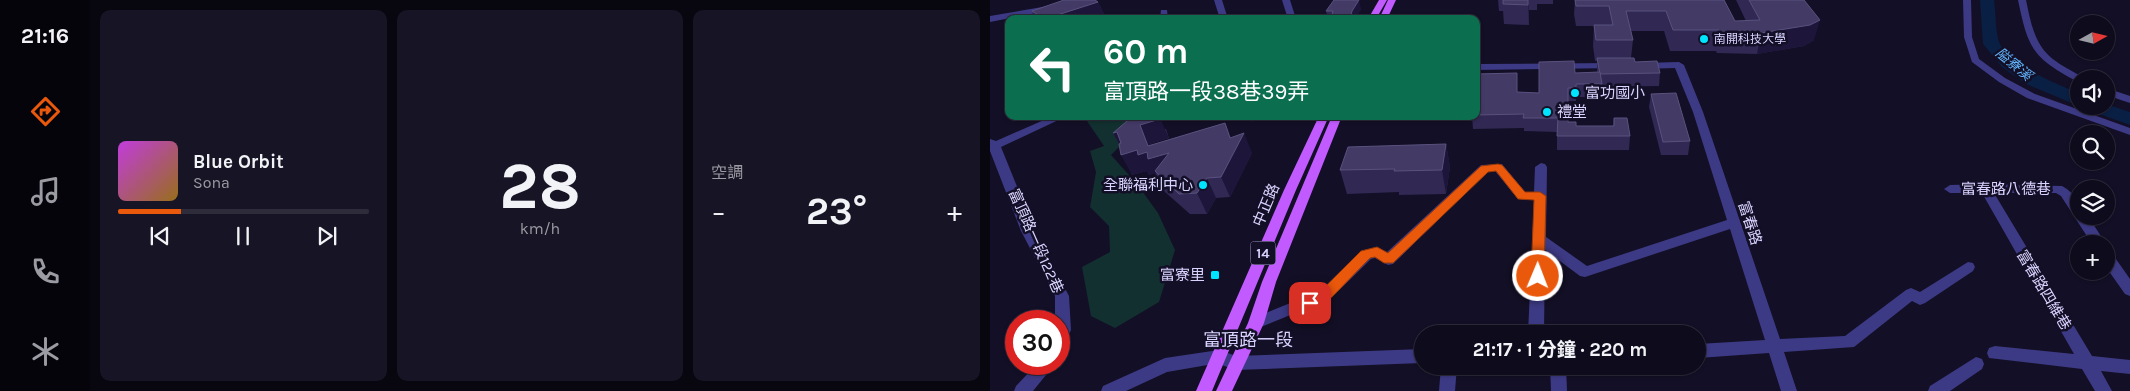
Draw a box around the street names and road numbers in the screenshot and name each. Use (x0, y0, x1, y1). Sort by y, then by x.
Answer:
street label: 富春路八德巷 (1961, 180, 2051, 198)
street label: 中正路 (1249, 181, 1283, 229)
street label: 富頂路一段122巷 (1005, 186, 1067, 296)
street label: 富春路 (1734, 199, 1766, 247)
road number: 14 (1250, 242, 1276, 264)
street label: 富春路四維巷 (2013, 247, 2075, 333)
street label: 富頂路一段 (1203, 329, 1293, 351)

